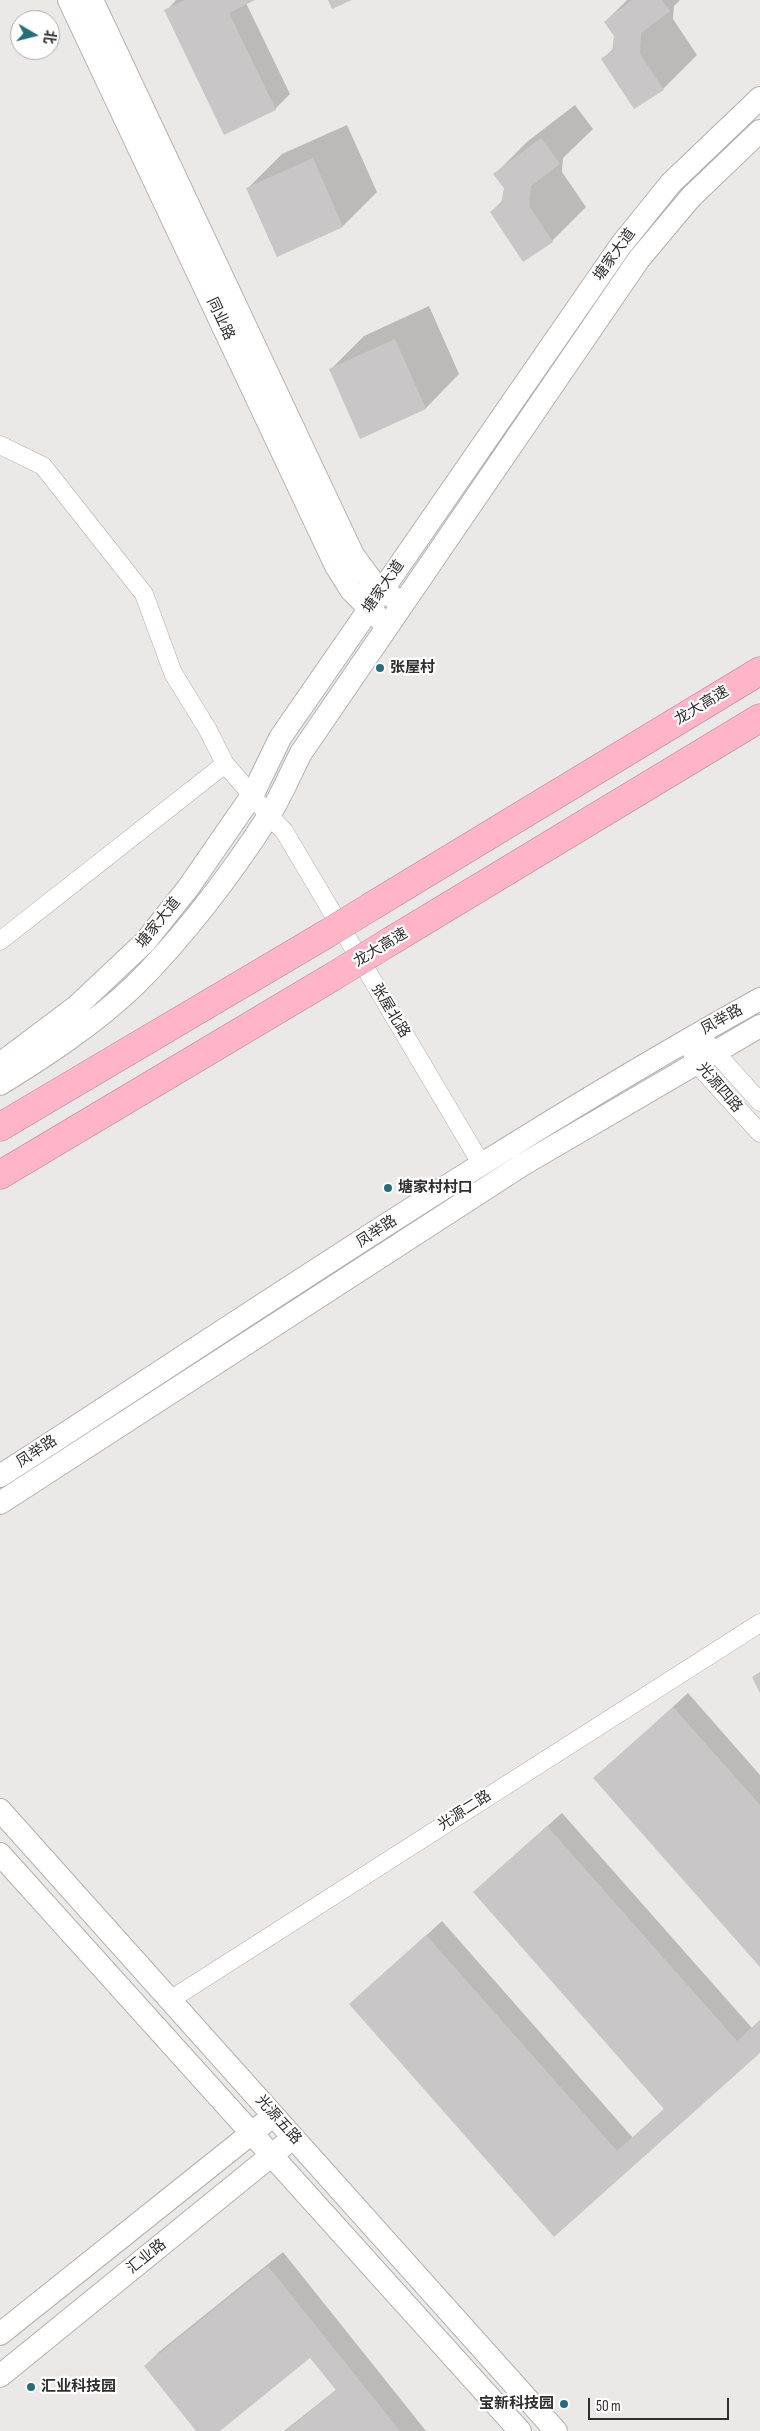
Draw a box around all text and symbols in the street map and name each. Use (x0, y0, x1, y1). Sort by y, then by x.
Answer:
north arrow (10, 10, 60, 60)
text: 北 (40, 29, 59, 45)
street label: 塘家大道 (590, 225, 640, 285)
street label: 同业路 (202, 295, 238, 343)
street label: 塘家大道 (359, 557, 409, 617)
place label: 张屋村 (390, 659, 435, 677)
marker: 张屋村 (374, 662, 386, 674)
street label: 龙大高速 (672, 683, 732, 729)
street label: 塘家大道 (133, 894, 185, 952)
street label: 龙大高速 (351, 925, 411, 971)
street label: 张屋北路 (367, 981, 413, 1041)
street label: 凤举路 (698, 1001, 746, 1039)
street label: 光源四路 (693, 1059, 745, 1117)
place label: 塘家村村口 (398, 1179, 473, 1197)
marker: 塘家村村口 (382, 1182, 394, 1194)
street label: 凤举路 (353, 1212, 401, 1252)
street label: 凤举路 (13, 1432, 61, 1472)
street label: 光源二路 (435, 1787, 495, 1835)
street label: 光源五路 (251, 2092, 305, 2148)
street label: 汇业路 (124, 2236, 170, 2278)
place label: 汇业科技园 (41, 2378, 116, 2396)
marker: 汇业科技园 (25, 2381, 37, 2393)
scale bar (590, 2388, 731, 2420)
place label: 宝新科技园 (479, 2395, 554, 2413)
text: 50 m (596, 2397, 621, 2416)
marker: 宝新科技园 (558, 2398, 570, 2410)

